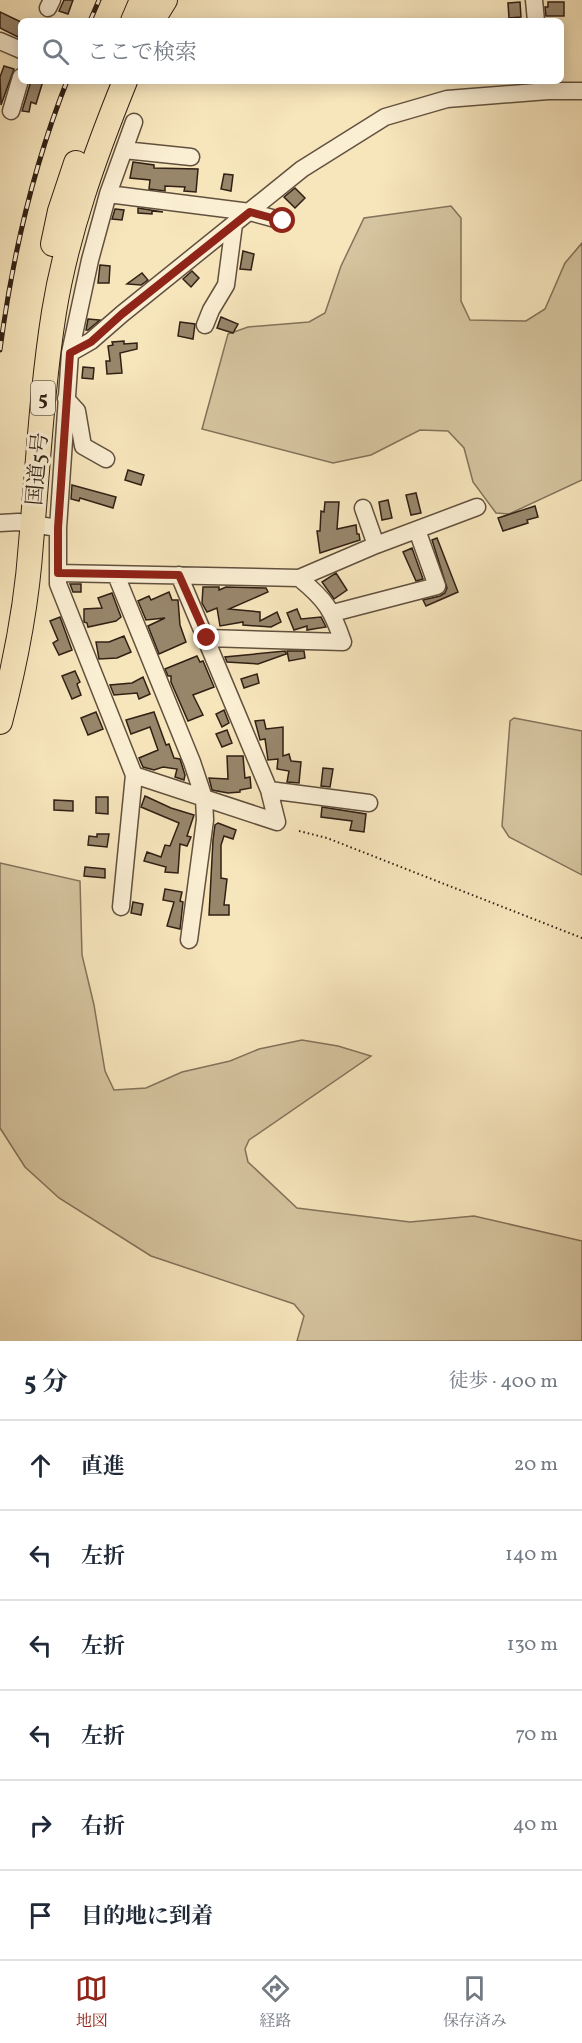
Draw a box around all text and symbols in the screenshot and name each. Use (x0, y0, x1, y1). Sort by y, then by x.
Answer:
search box (18, 18, 564, 84)
icon: search (39, 35, 72, 68)
text: ここで検索 (87, 38, 197, 69)
route start (269, 207, 295, 233)
road number: 5 (31, 381, 55, 415)
street label: 国道5号 (21, 431, 56, 507)
route end (193, 624, 219, 650)
text: 5 分 (24, 1365, 68, 1401)
text: 徒歩 · 400 m (448, 1368, 558, 1396)
icon: ahead (24, 1449, 57, 1482)
text: 20 m (514, 1451, 558, 1479)
text: 直進 (81, 1452, 125, 1483)
icon: left (24, 1539, 57, 1572)
text: 140 m (505, 1541, 558, 1569)
text: 左折 (81, 1542, 125, 1573)
icon: left (24, 1629, 57, 1662)
text: 130 m (507, 1631, 558, 1659)
text: 左折 (81, 1632, 125, 1663)
icon: left (24, 1719, 57, 1752)
text: 70 m (515, 1721, 558, 1749)
text: 左折 (81, 1722, 125, 1753)
icon: right (24, 1809, 57, 1842)
text: 40 m (513, 1811, 558, 1839)
text: 右折 (81, 1812, 125, 1843)
icon: arrive (24, 1899, 57, 1932)
text: 目的地に到着 (81, 1902, 213, 1933)
tab: 地図 (75, 1972, 108, 2033)
tab: 経路 (259, 1972, 292, 2033)
tab: 保存済み (443, 1972, 507, 2033)

